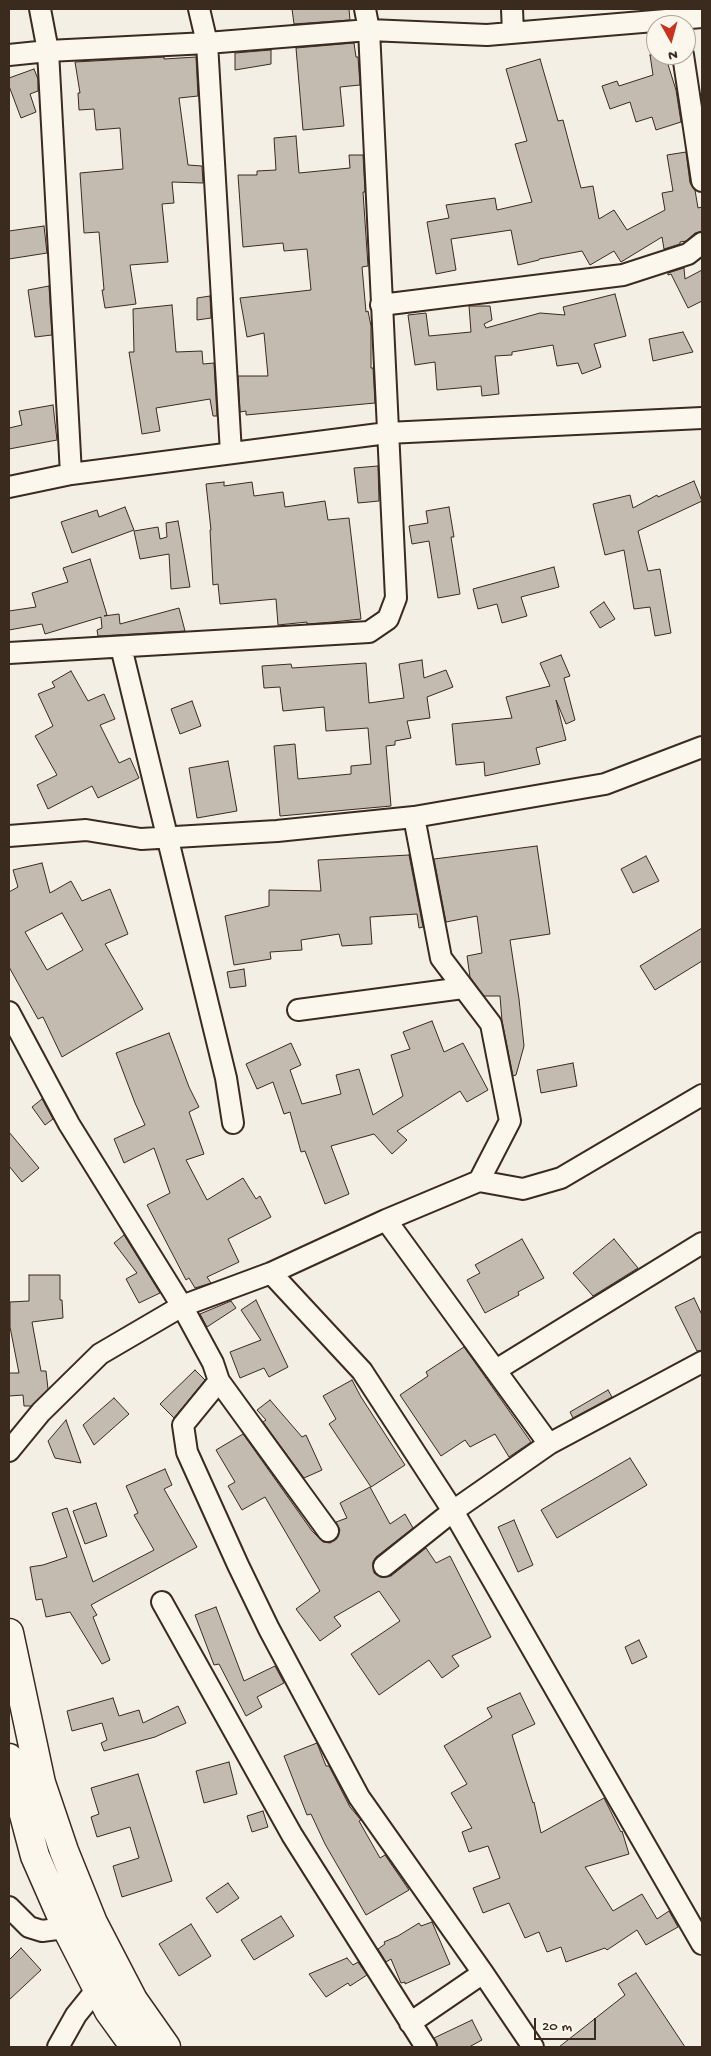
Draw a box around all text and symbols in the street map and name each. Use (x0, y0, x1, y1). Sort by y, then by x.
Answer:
north arrow (646, 15, 696, 65)
text: N (667, 45, 678, 63)
scale bar (536, 2008, 598, 2040)
text: 20 m (542, 2018, 572, 2036)

